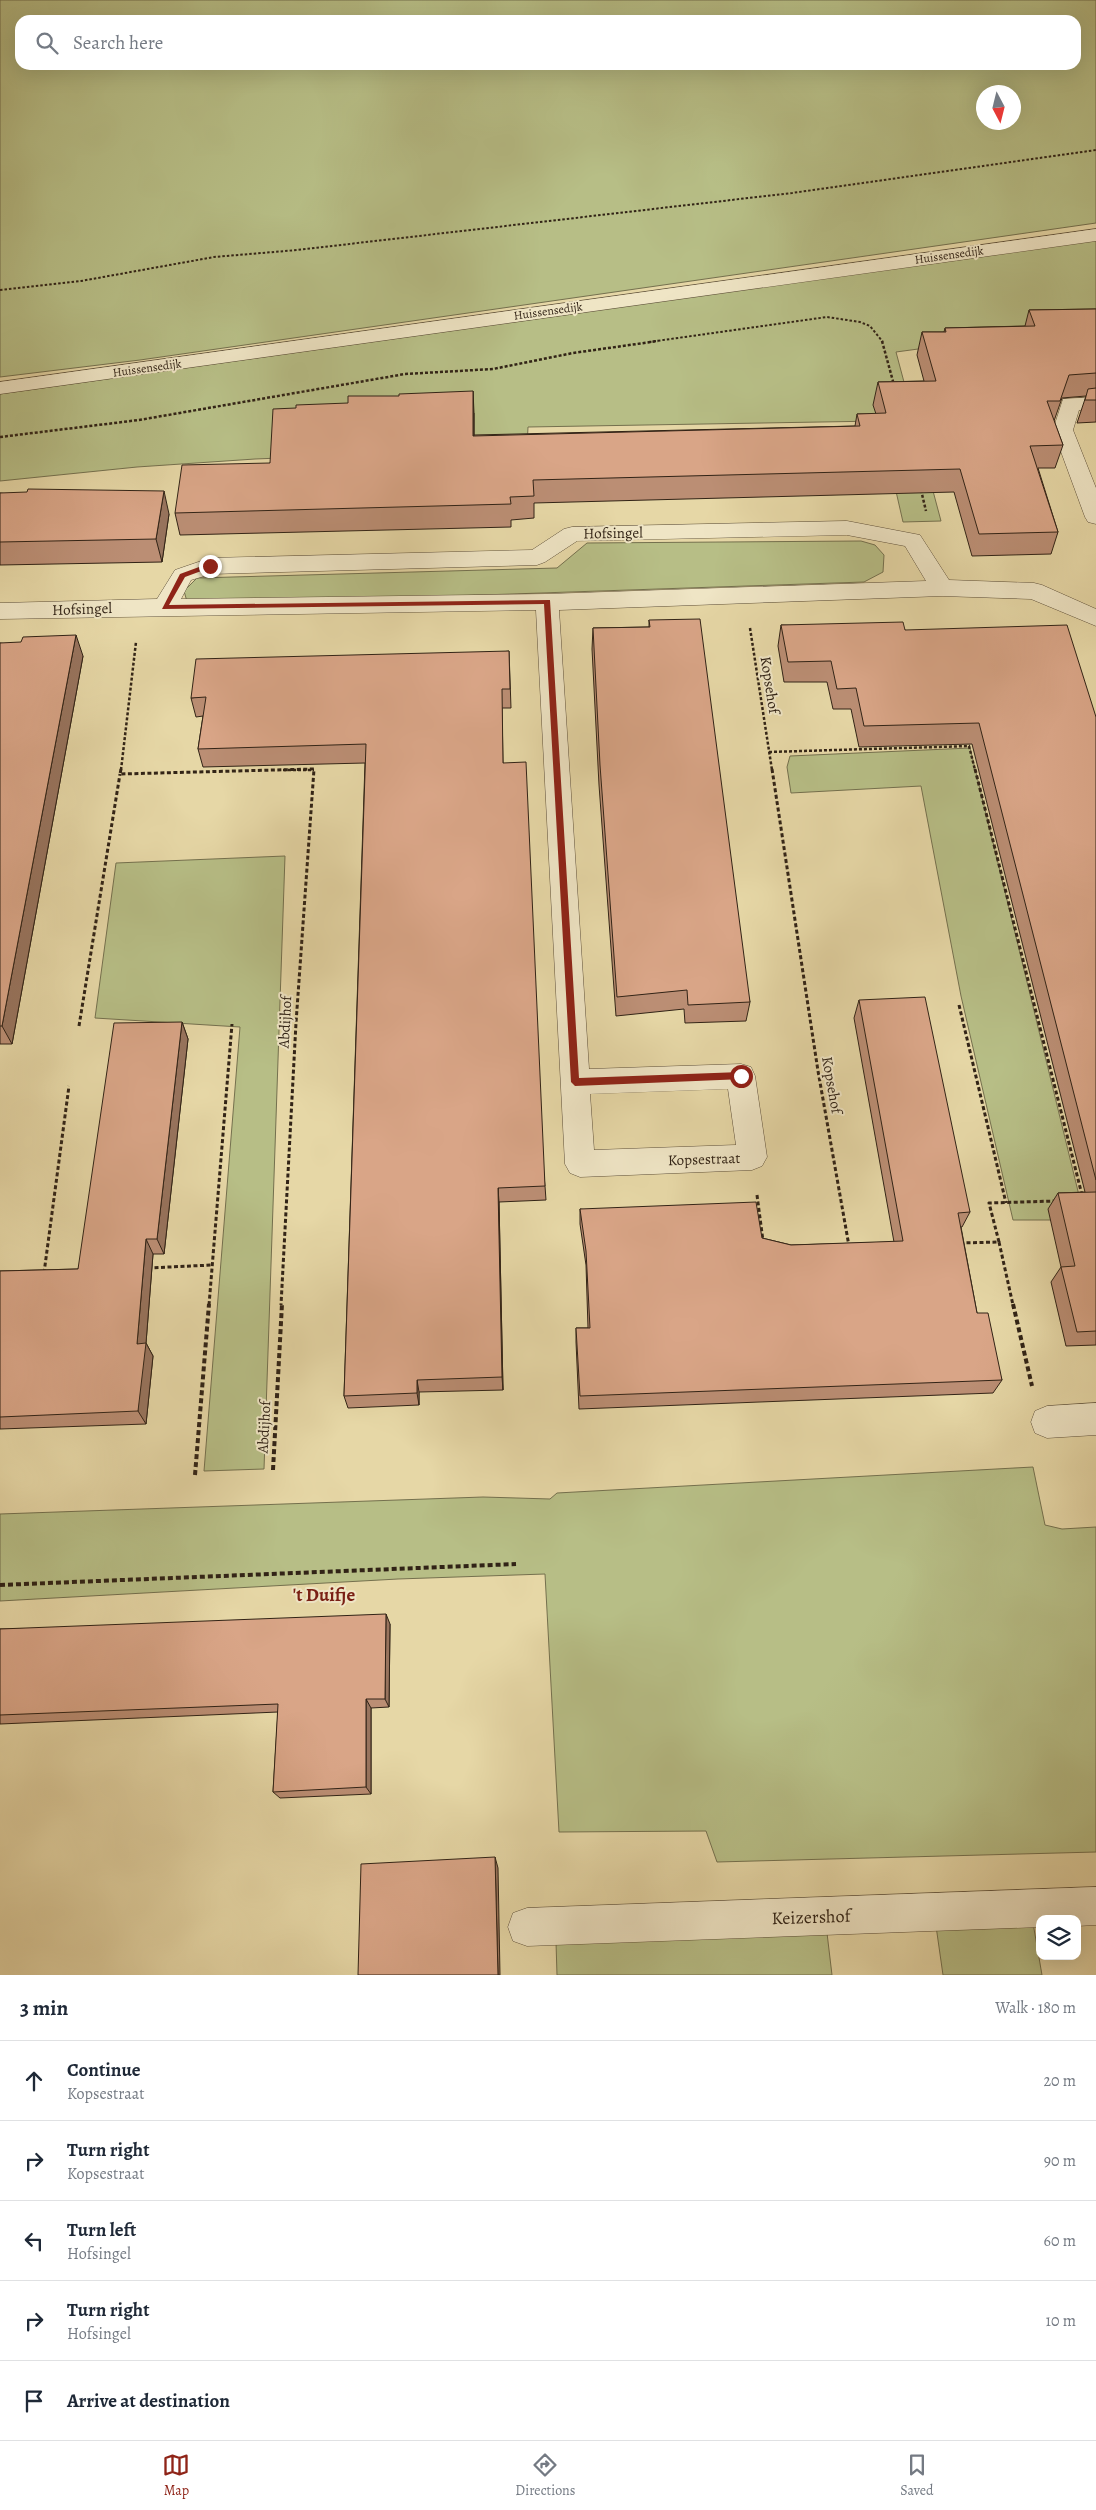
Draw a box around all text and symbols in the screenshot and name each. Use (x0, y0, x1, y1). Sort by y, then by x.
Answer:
search box (15, 15, 1081, 70)
icon: search (33, 29, 61, 57)
text: Search here (73, 30, 163, 56)
north arrow (976, 85, 1021, 130)
street label: Huissensedijk (913, 242, 985, 268)
street label: Huissensedijk (512, 298, 584, 324)
street label: Huissensedijk (111, 355, 183, 381)
street label: Hofsingel (583, 522, 643, 544)
route end (199, 555, 222, 578)
street label: Hofsingel (52, 598, 113, 620)
street label: Kopsehof (756, 655, 785, 717)
street label: Abdijhof (274, 993, 296, 1050)
street label: Kopsehof (817, 1055, 847, 1117)
route start (730, 1065, 753, 1088)
street label: Kopsestraat (667, 1148, 741, 1170)
street label: Abdijhof (253, 1398, 275, 1455)
district label: 't Duifje (293, 1582, 355, 1608)
street label: Keizershof (771, 1904, 854, 1930)
map controls (1036, 1915, 1081, 1960)
button: layers (1036, 1915, 1081, 1960)
text: 3 min (20, 1994, 68, 2022)
text: Walk · 180 m (995, 1997, 1076, 2019)
text: Continue (67, 2057, 141, 2083)
icon: ahead (20, 2067, 48, 2095)
text: 20 m (1043, 2070, 1076, 2092)
text: Kopsestraat (67, 2083, 144, 2105)
text: Turn right (67, 2137, 149, 2163)
icon: right (20, 2147, 48, 2175)
text: 90 m (1044, 2150, 1076, 2172)
text: Kopsestraat (67, 2163, 144, 2185)
text: Turn left (67, 2217, 136, 2243)
icon: left (20, 2227, 48, 2255)
text: 60 m (1044, 2230, 1076, 2252)
text: Hofsingel (67, 2243, 131, 2265)
text: Turn right (67, 2297, 149, 2323)
icon: right (20, 2307, 48, 2335)
text: 10 m (1046, 2310, 1076, 2332)
text: Hofsingel (67, 2323, 131, 2345)
icon: arrive (20, 2387, 48, 2415)
text: Arrive at destination (67, 2388, 230, 2414)
tab: Map (162, 2451, 190, 2500)
tab: Directions (515, 2451, 575, 2500)
tab: Saved (900, 2451, 934, 2500)

